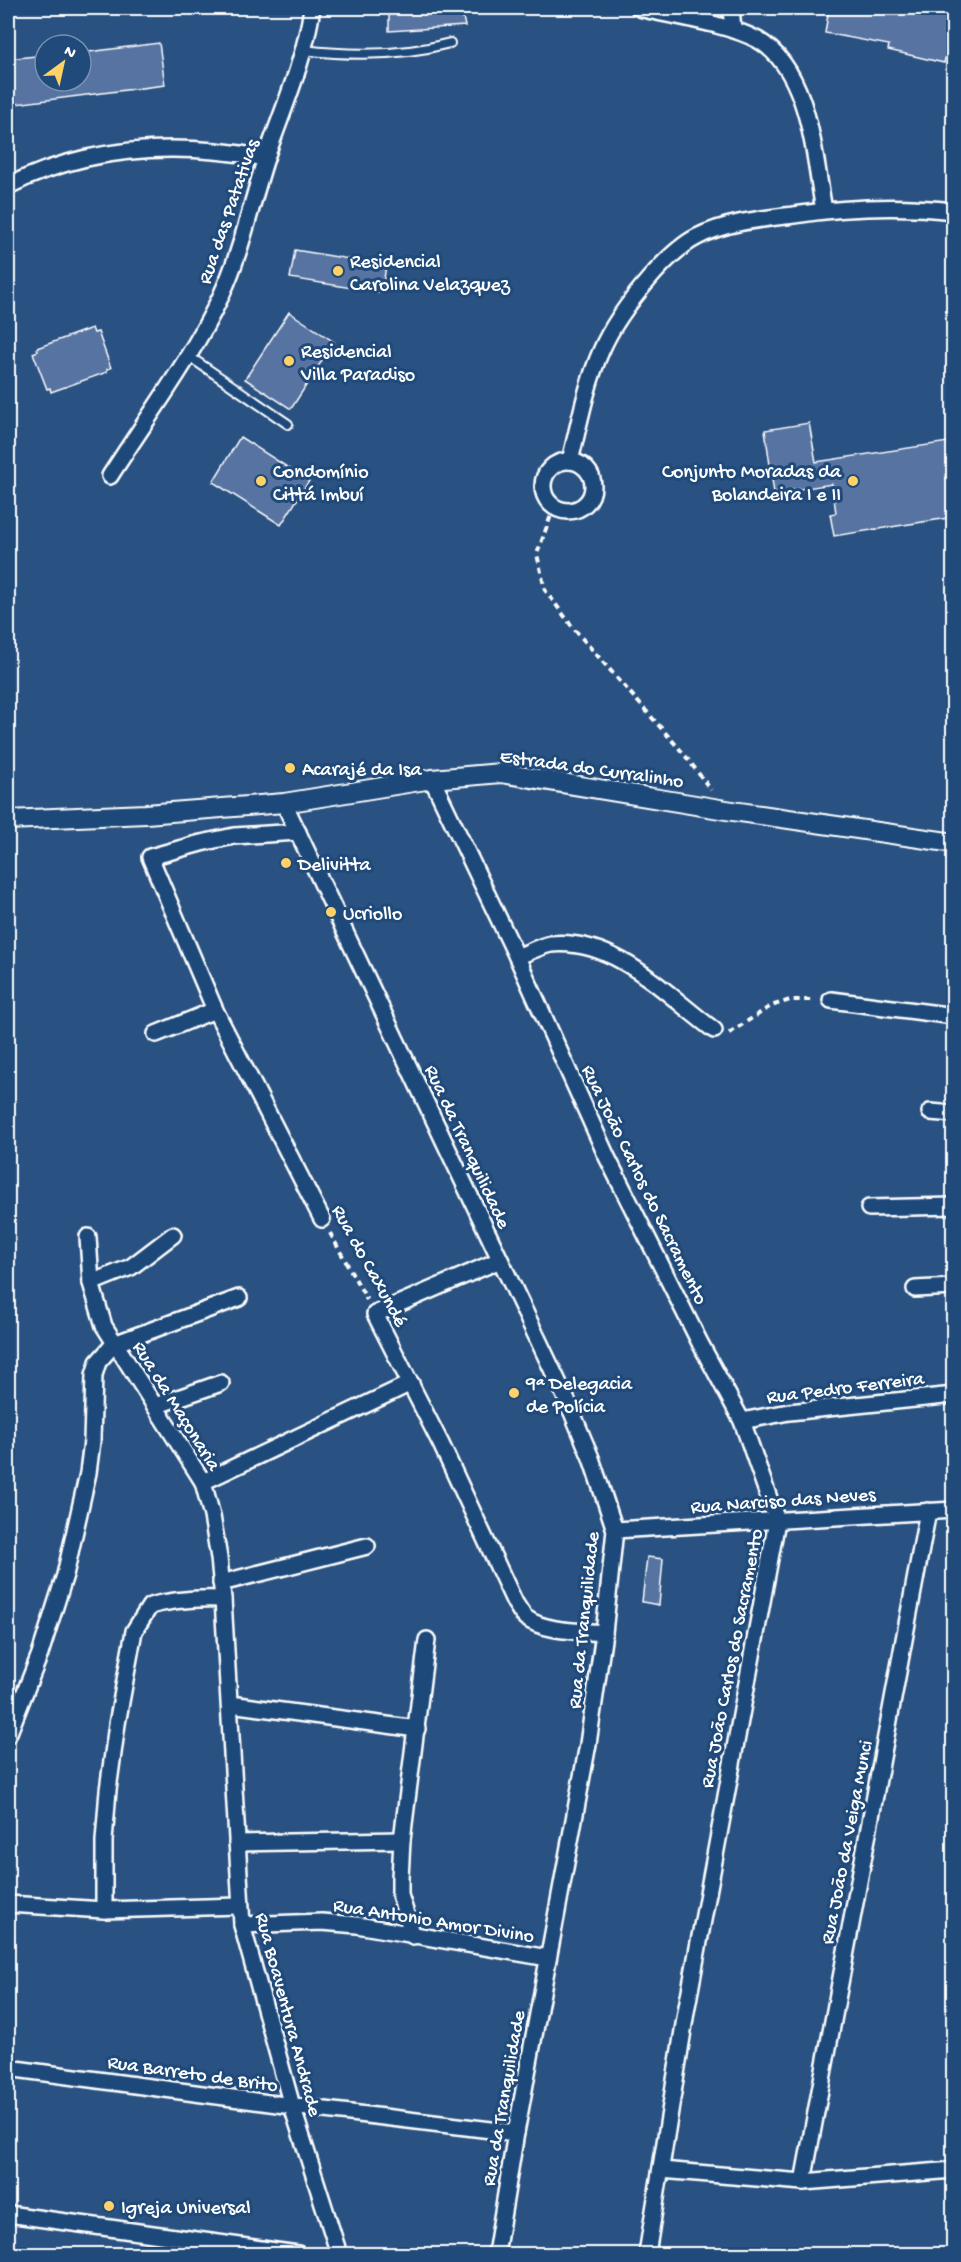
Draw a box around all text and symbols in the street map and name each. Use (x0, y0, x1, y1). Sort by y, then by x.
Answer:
north arrow (33, 33, 93, 93)
text: N (60, 43, 79, 64)
street label: Rua das Patativas (195, 136, 266, 288)
place label: Residencial Carolina Velazquez (350, 252, 511, 298)
marker: Residencial Carolina Velazquez (331, 264, 345, 278)
place label: Residencial Villa Paradiso (300, 342, 415, 388)
marker: Residencial Villa Paradiso (282, 354, 296, 368)
place label: Condomínio Cittá Imbuí (273, 462, 369, 508)
place label: Conjunto Moradas da Bolandeira I e II (662, 462, 842, 508)
marker: Condomínio Cittá Imbuí (254, 474, 268, 488)
marker: Conjunto Moradas da Bolandeira I e II (846, 474, 860, 488)
street label: Estrada do Curralinho (498, 746, 685, 795)
place label: Acarajé da Isa (302, 760, 422, 783)
marker: Acarajé da Isa (283, 761, 297, 775)
place label: Delivitta (296, 855, 372, 878)
marker: Delivitta (279, 856, 293, 870)
place label: Ucriollo (343, 904, 402, 927)
marker: Ucriollo (324, 905, 338, 919)
street label: Rua da Tranquilidade (418, 1062, 514, 1234)
street label: Rua João Carlos do Sacramento (575, 1062, 711, 1309)
street label: Rua do Caxundé (325, 1202, 411, 1332)
street label: Rua da Maçonaria (126, 1338, 225, 1477)
street label: Rua Pedro Ferreira (765, 1368, 926, 1411)
place label: 9ª Delegacia de Polícia (525, 1374, 633, 1420)
marker: 9ª Delegacia de Polícia (507, 1386, 521, 1400)
street label: Rua Narciso das Neves (690, 1485, 877, 1520)
street label: Rua João Carlos do Sacramento (697, 1527, 770, 1790)
street label: Rua da Tranquilidade (565, 1530, 606, 1710)
street label: Rua João da Veiga Munci (817, 1739, 880, 1947)
street label: Rua Antonio Amor Divino (331, 1895, 536, 1950)
street label: Rua Boaventura Andrade (248, 1911, 325, 2120)
street label: Rua da Tranquilidade (479, 2008, 532, 2188)
street label: Rua Barreto de Brito (106, 2052, 279, 2099)
place label: Igreja Universal (121, 2198, 251, 2221)
marker: Igreja Universal (102, 2199, 116, 2213)

